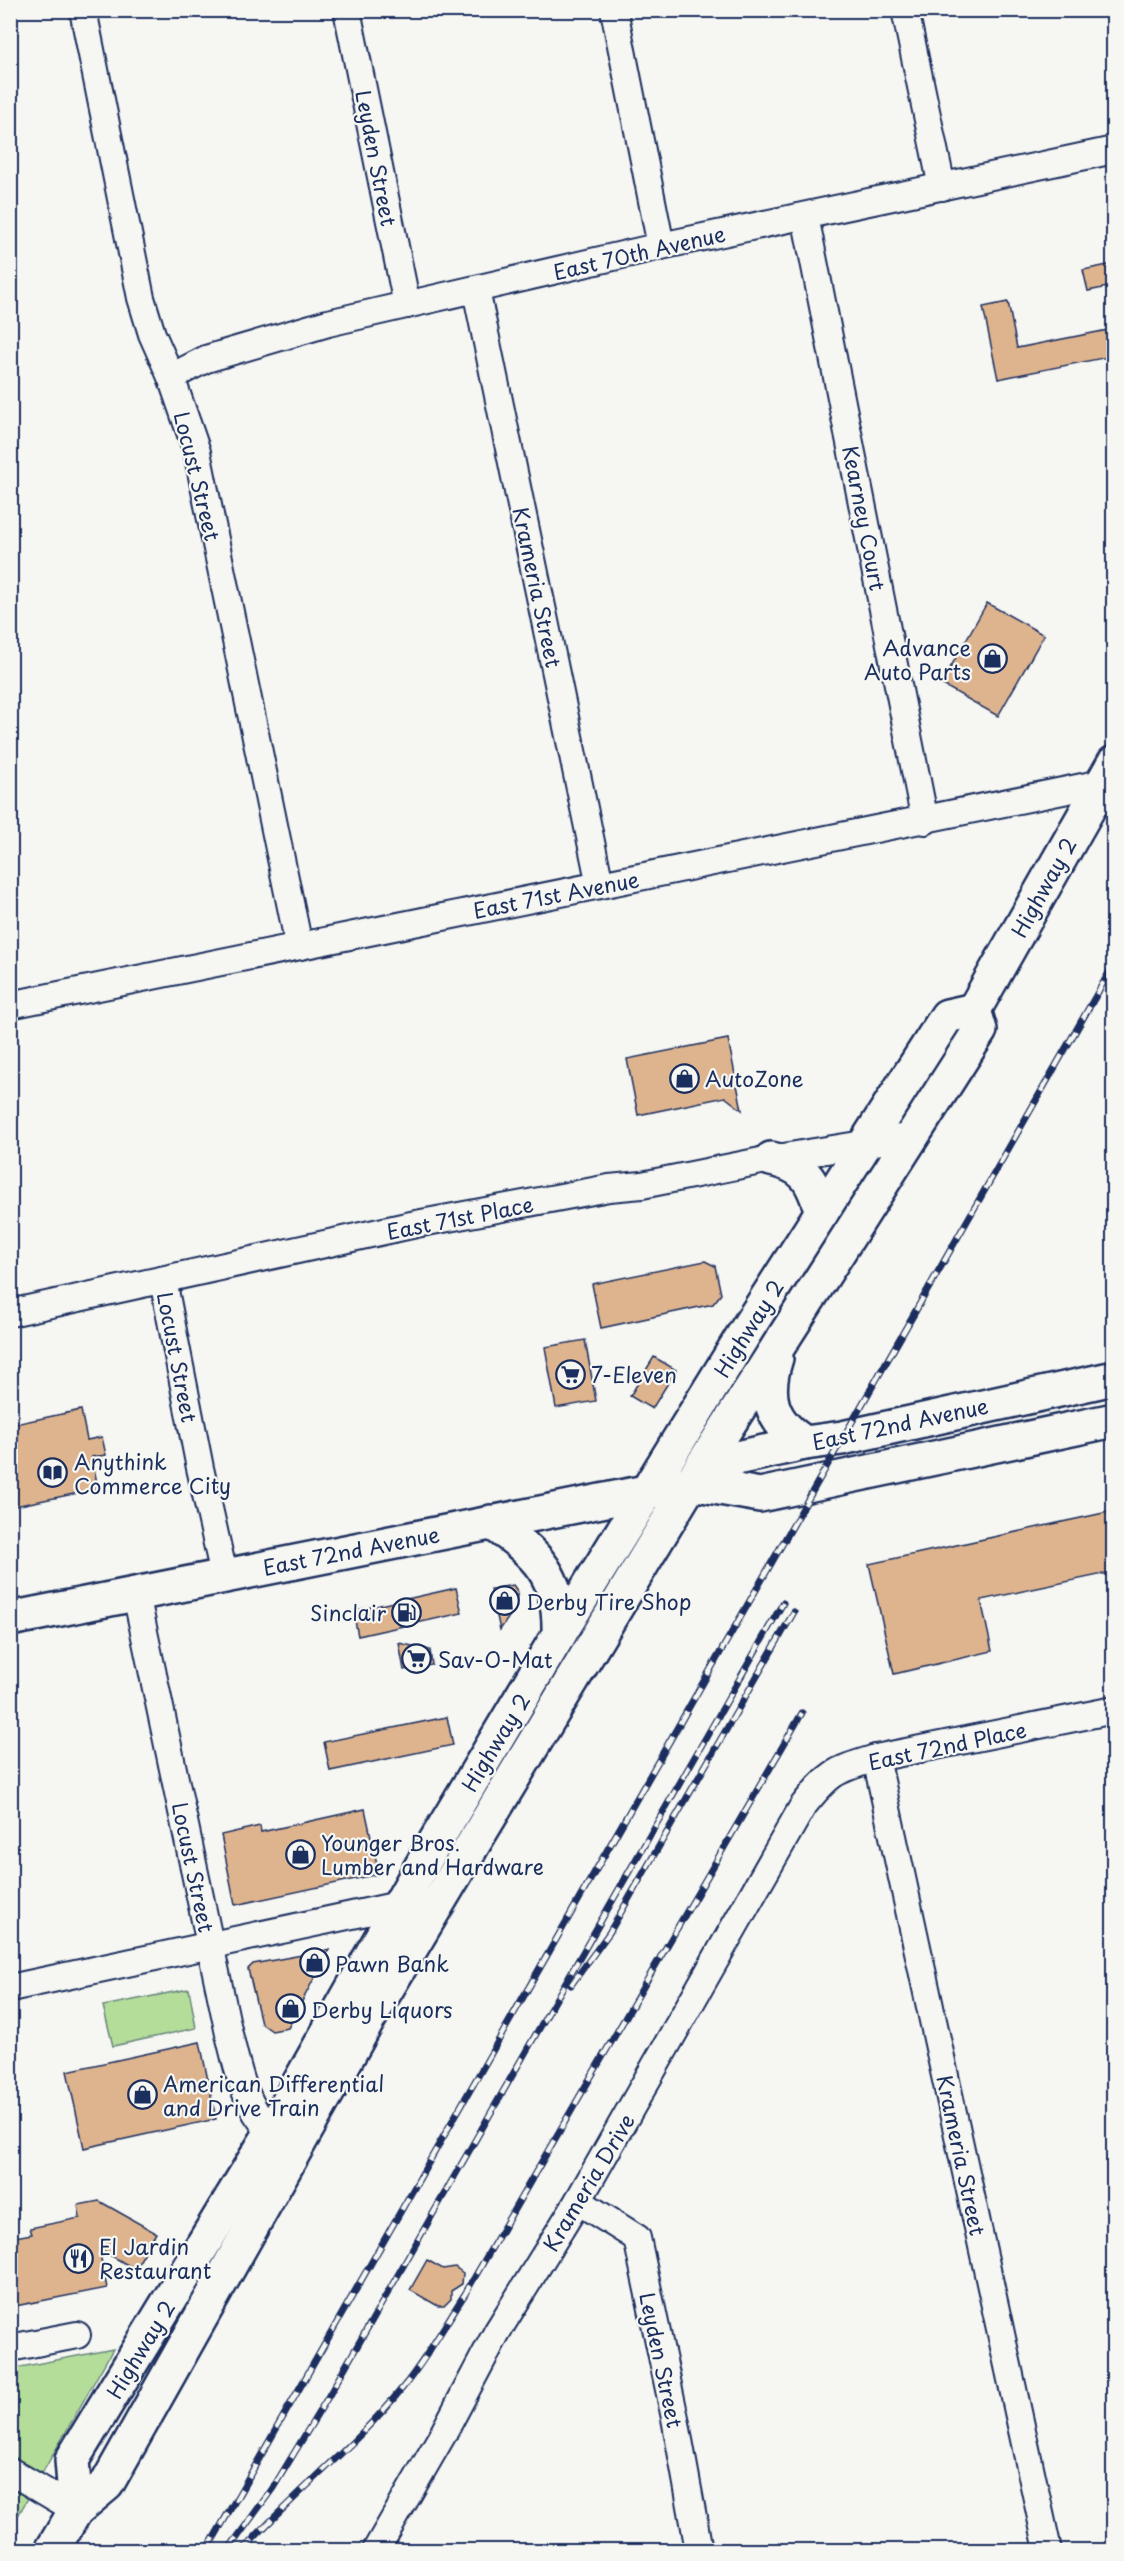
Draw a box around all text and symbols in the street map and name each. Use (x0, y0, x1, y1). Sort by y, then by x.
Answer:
street label: Leyden Street (348, 87, 406, 229)
street label: East 70th Avenue (550, 217, 728, 287)
street label: Locust Street (166, 408, 230, 544)
street label: Kearney Court (835, 443, 895, 593)
street label: Krameria Street (505, 504, 571, 670)
place label: Advance Auto Parts (864, 631, 971, 687)
shop icon: Advance Auto Parts (976, 643, 1008, 675)
street label: Highway 2 (1002, 831, 1084, 943)
street label: East 71st Avenue (470, 862, 642, 926)
shop icon: AutoZone (668, 1062, 700, 1094)
place label: AutoZone (705, 1062, 804, 1094)
street label: East 71st Place (384, 1187, 536, 1247)
street label: Highway 2 (705, 1273, 791, 1383)
street label: Locust Street (150, 1289, 206, 1425)
supermarket icon: 7-Eleven (554, 1358, 586, 1390)
place label: 7-Eleven (591, 1358, 677, 1390)
street label: East 72nd Avenue (809, 1389, 991, 1457)
place label: Anythink Commerce City (74, 1445, 231, 1501)
library icon: Anythink Commerce City (37, 1457, 69, 1489)
street label: East 72nd Avenue (260, 1517, 442, 1583)
shop icon: Derby Tire Shop (489, 1585, 521, 1617)
place label: Derby Tire Shop (526, 1585, 691, 1617)
place label: Sinclair (310, 1596, 386, 1628)
fuel station icon: Sinclair (391, 1596, 423, 1628)
supermarket icon: Sav-O-Mat (401, 1643, 433, 1675)
place label: Sav-O-Mat (438, 1643, 553, 1675)
street label: Highway 2 (453, 1687, 537, 1797)
street label: East 72nd Place (865, 1713, 1029, 1777)
street label: Locust Street (165, 1799, 223, 1935)
place label: Younger Bros. Lumber and Hardware (321, 1826, 544, 1882)
shop icon: Younger Bros. Lumber and Hardware (284, 1838, 316, 1870)
shop icon: Pawn Bank (298, 1947, 330, 1979)
place label: Pawn Bank (335, 1947, 449, 1979)
shop icon: Derby Liquors (274, 1993, 306, 2025)
place label: Derby Liquors (311, 1993, 453, 2025)
place label: American Differential and Drive Train (163, 2067, 384, 2123)
street label: Krameria Street (929, 2072, 995, 2238)
shop icon: American Differential and Drive Train (126, 2079, 158, 2111)
street label: Krameria Drive (534, 2107, 642, 2257)
place label: El Jardin Restaurant (99, 2230, 211, 2286)
restaurant icon: El Jardin Restaurant (62, 2242, 94, 2274)
street label: Leyden Street (632, 2289, 692, 2431)
street label: Highway 2 (98, 2294, 182, 2404)

